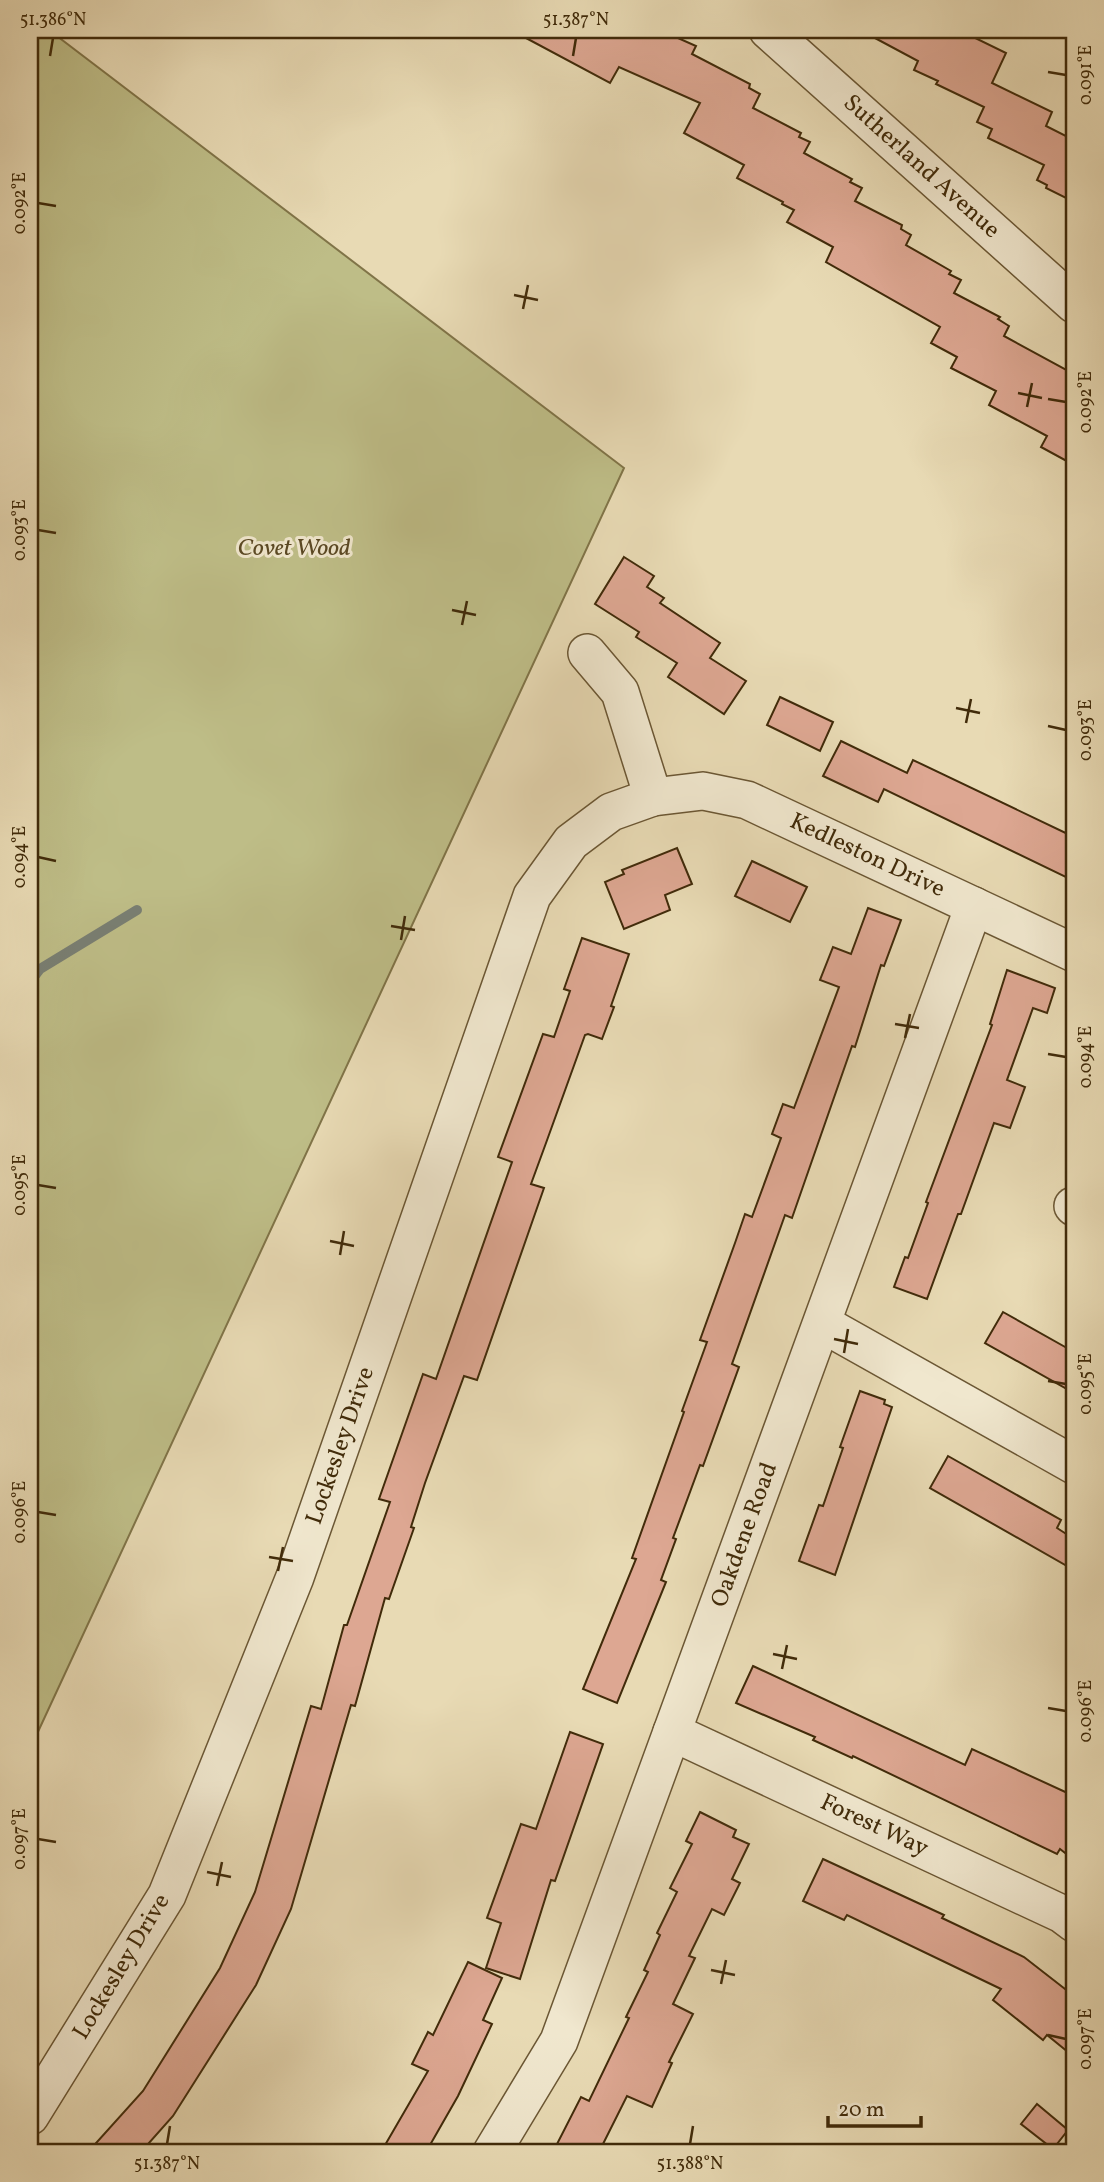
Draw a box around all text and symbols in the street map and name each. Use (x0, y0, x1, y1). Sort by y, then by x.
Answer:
text: 51.386°N (20, 8, 86, 33)
text: 51.387°N (543, 8, 609, 33)
text: 0.091°E (1074, 45, 1099, 105)
street label: Sutherland Avenue (835, 87, 1007, 247)
text: 0.092°E (8, 172, 33, 234)
text: 0.092°E (1074, 371, 1099, 433)
text: 0.093°E (8, 499, 33, 561)
park label: Covet Wood (237, 532, 351, 566)
text: 0.093°E (1074, 699, 1099, 761)
street label: Kedleston Drive (784, 805, 950, 907)
text: 0.094°E (8, 825, 33, 888)
text: 0.094°E (1074, 1025, 1099, 1088)
text: 0.095°E (8, 1154, 33, 1216)
text: 0.095°E (1074, 1353, 1099, 1415)
street label: Lockesley Drive (298, 1363, 384, 1529)
street label: Oakdene Road (703, 1458, 787, 1612)
text: 0.096°E (8, 1480, 33, 1543)
text: 0.096°E (1074, 1679, 1099, 1742)
street label: Forest Way (814, 1786, 934, 1866)
text: 0.097°E (8, 1808, 33, 1870)
street label: Lockesley Drive (65, 1888, 179, 2046)
text: 0.097°E (1074, 2008, 1099, 2070)
scale bar (828, 2084, 920, 2128)
text: 20 m (838, 2096, 884, 2125)
text: 51.387°N (134, 2152, 200, 2177)
text: 51.388°N (657, 2152, 723, 2177)

